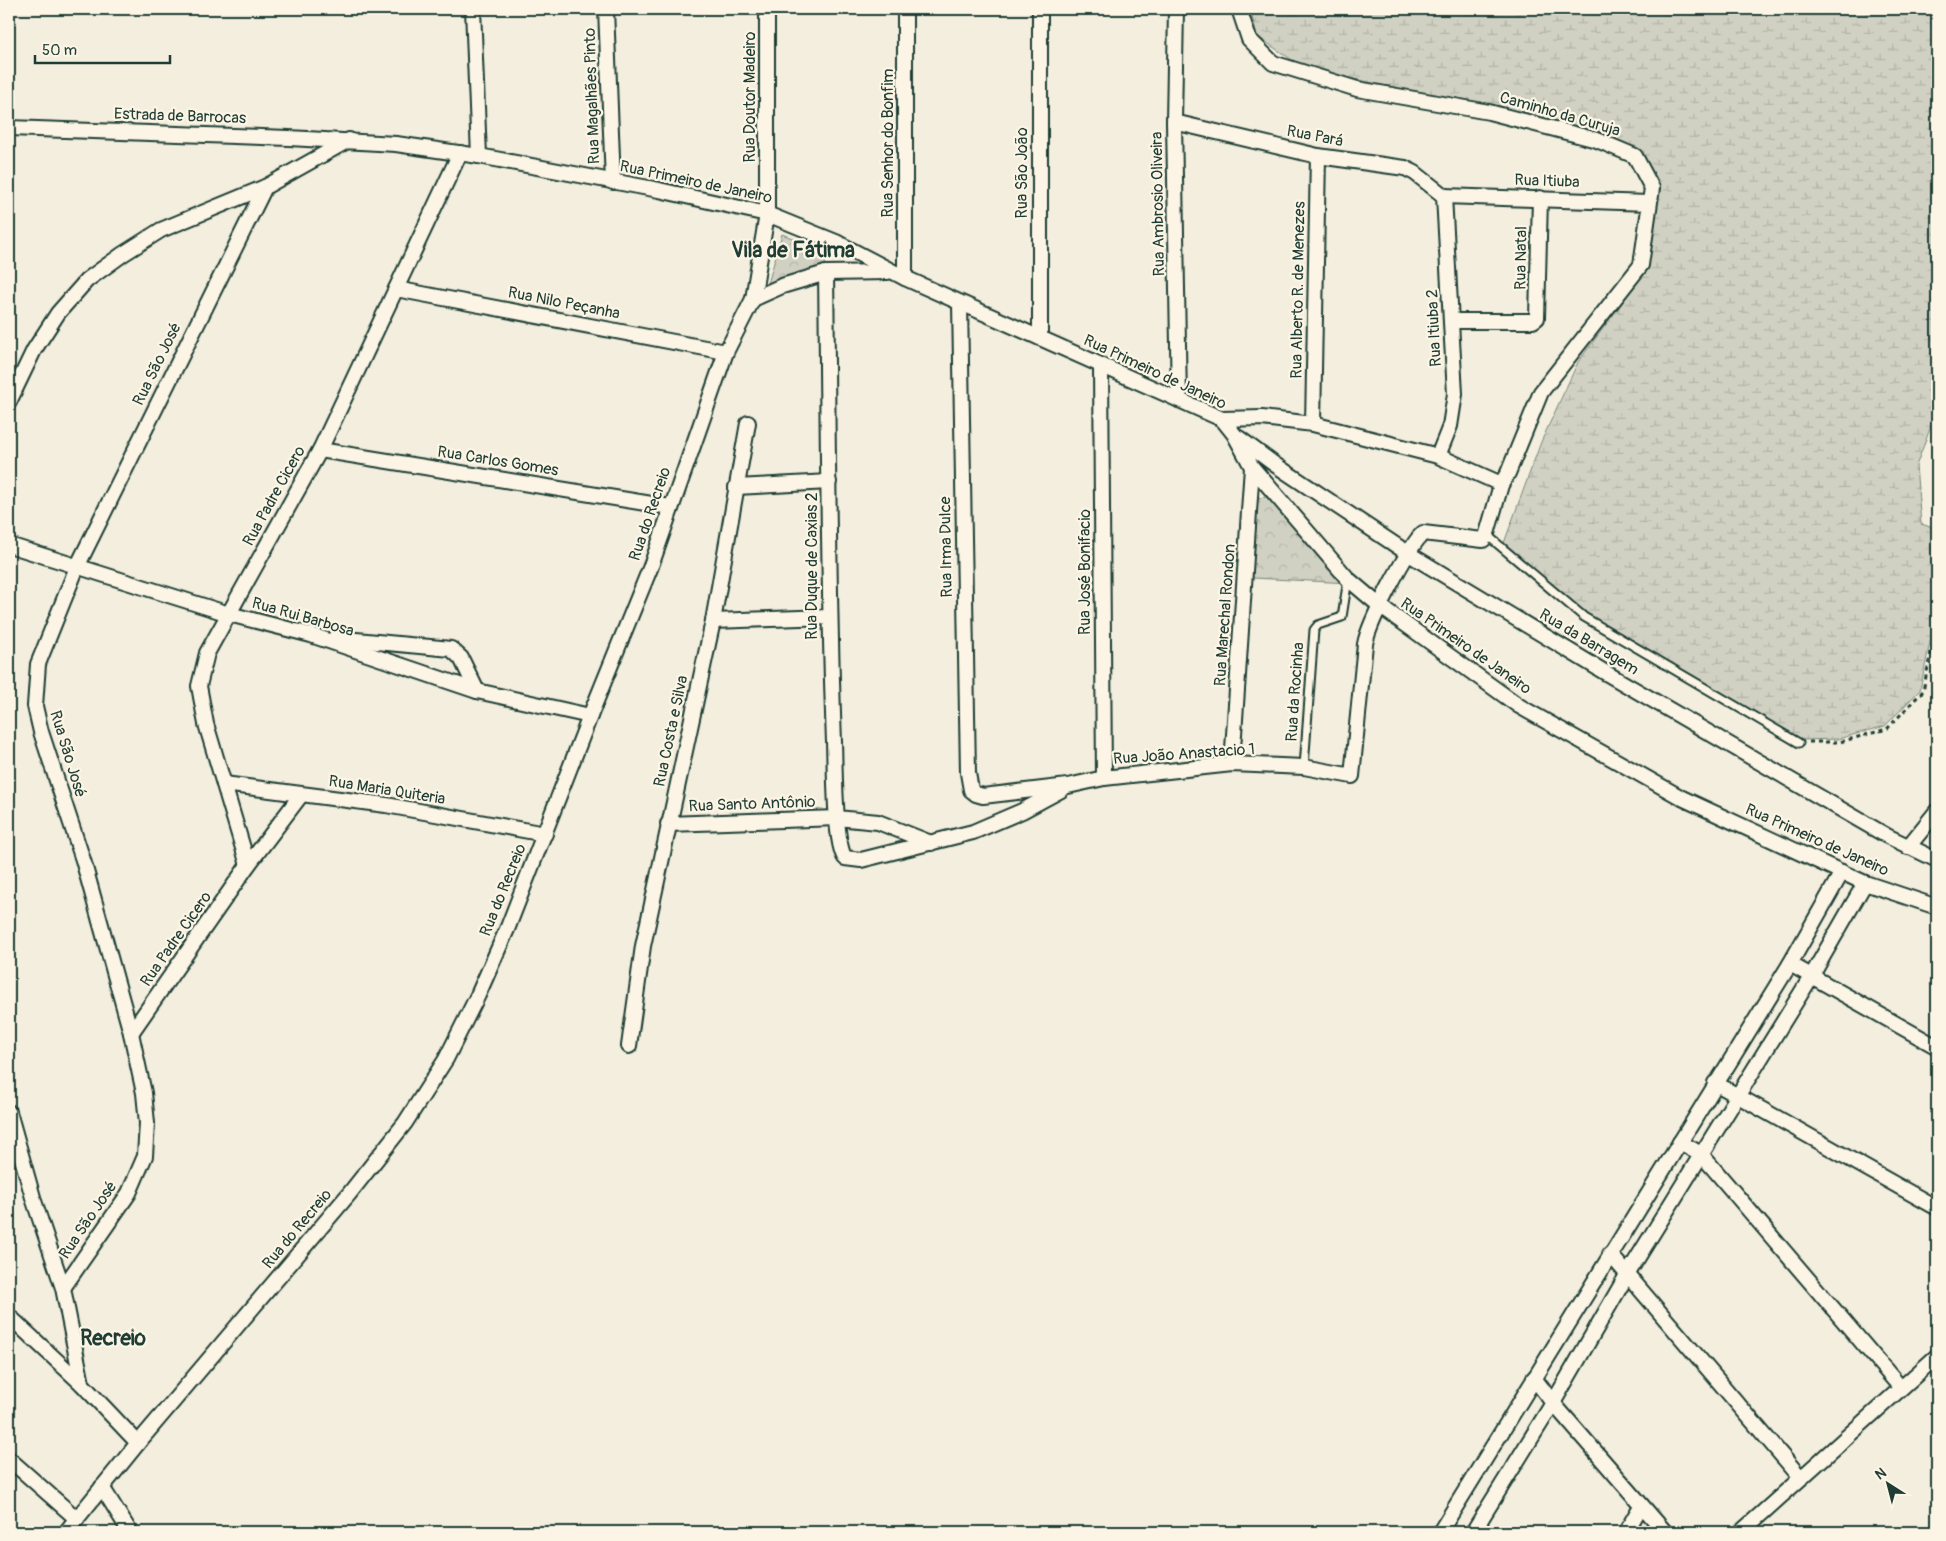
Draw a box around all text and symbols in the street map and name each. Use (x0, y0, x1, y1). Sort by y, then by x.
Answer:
street label: Rua Magalhães Pinto (580, 27, 604, 164)
street label: Rua Doutor Madeiro (740, 31, 760, 162)
scale bar (35, 32, 170, 64)
text: 50 m (42, 41, 77, 60)
street label: Rua Senhor do Bonfim (878, 68, 898, 218)
street label: Caminho da Curuja (1497, 87, 1623, 141)
street label: Estrada de Barrocas (114, 104, 246, 128)
street label: Rua Pará (1285, 121, 1345, 151)
street label: Rua São João (1012, 127, 1032, 218)
street label: Rua Ambrosio Oliveira (1147, 131, 1169, 277)
street label: Rua Primeiro de Janeiro (618, 156, 774, 208)
street label: Rua Itiuba (1514, 170, 1580, 192)
street label: Rua Alberto R. de Menezes (1286, 201, 1310, 379)
street label: Rua Natal (1510, 226, 1532, 290)
district label: Vila de Fátima (731, 237, 855, 264)
street label: Rua Nilo Peçanha (506, 282, 622, 324)
street label: Rua Itiuba 2 (1422, 289, 1446, 367)
street label: Rua São José (128, 319, 186, 409)
street label: Rua Primeiro de Janeiro (1080, 330, 1230, 414)
street label: Rua Padre Cicero (238, 442, 310, 549)
street label: Rua Carlos Gomes (436, 442, 560, 480)
street label: Rua do Recreio (625, 464, 676, 563)
street label: Rua Duque de Caxias 2 (802, 492, 822, 640)
street label: Rua Irma Dulce (935, 496, 957, 598)
street label: Rua José Bonifacio (1075, 509, 1095, 635)
street label: Rua Marechal Rondon (1210, 543, 1240, 687)
street label: Rua Rui Barbosa (250, 593, 356, 641)
street label: Rua Primeiro de Janeiro (1397, 593, 1536, 699)
street label: Rua da Barragem (1536, 605, 1642, 679)
street label: Rua da Rocinha (1282, 642, 1308, 742)
street label: Rua Costa e Silva (649, 674, 693, 788)
street label: Rua São José (45, 708, 91, 800)
street label: Rua João Anastacio 1 (1112, 739, 1256, 769)
street label: Rua Maria Quiteria (327, 771, 447, 809)
street label: Rua Santo Antônio (688, 792, 816, 816)
street label: Rua Primeiro de Janeiro (1742, 799, 1892, 881)
street label: Rua do Recreio (475, 841, 531, 939)
street label: Rua Padre Cicero (136, 887, 216, 990)
street label: Rua São José (55, 1177, 121, 1263)
street label: Rua do Recreio (258, 1185, 336, 1273)
district label: Recreio (80, 1325, 147, 1352)
north arrow (1864, 1458, 1914, 1508)
text: N (1872, 1464, 1889, 1484)

